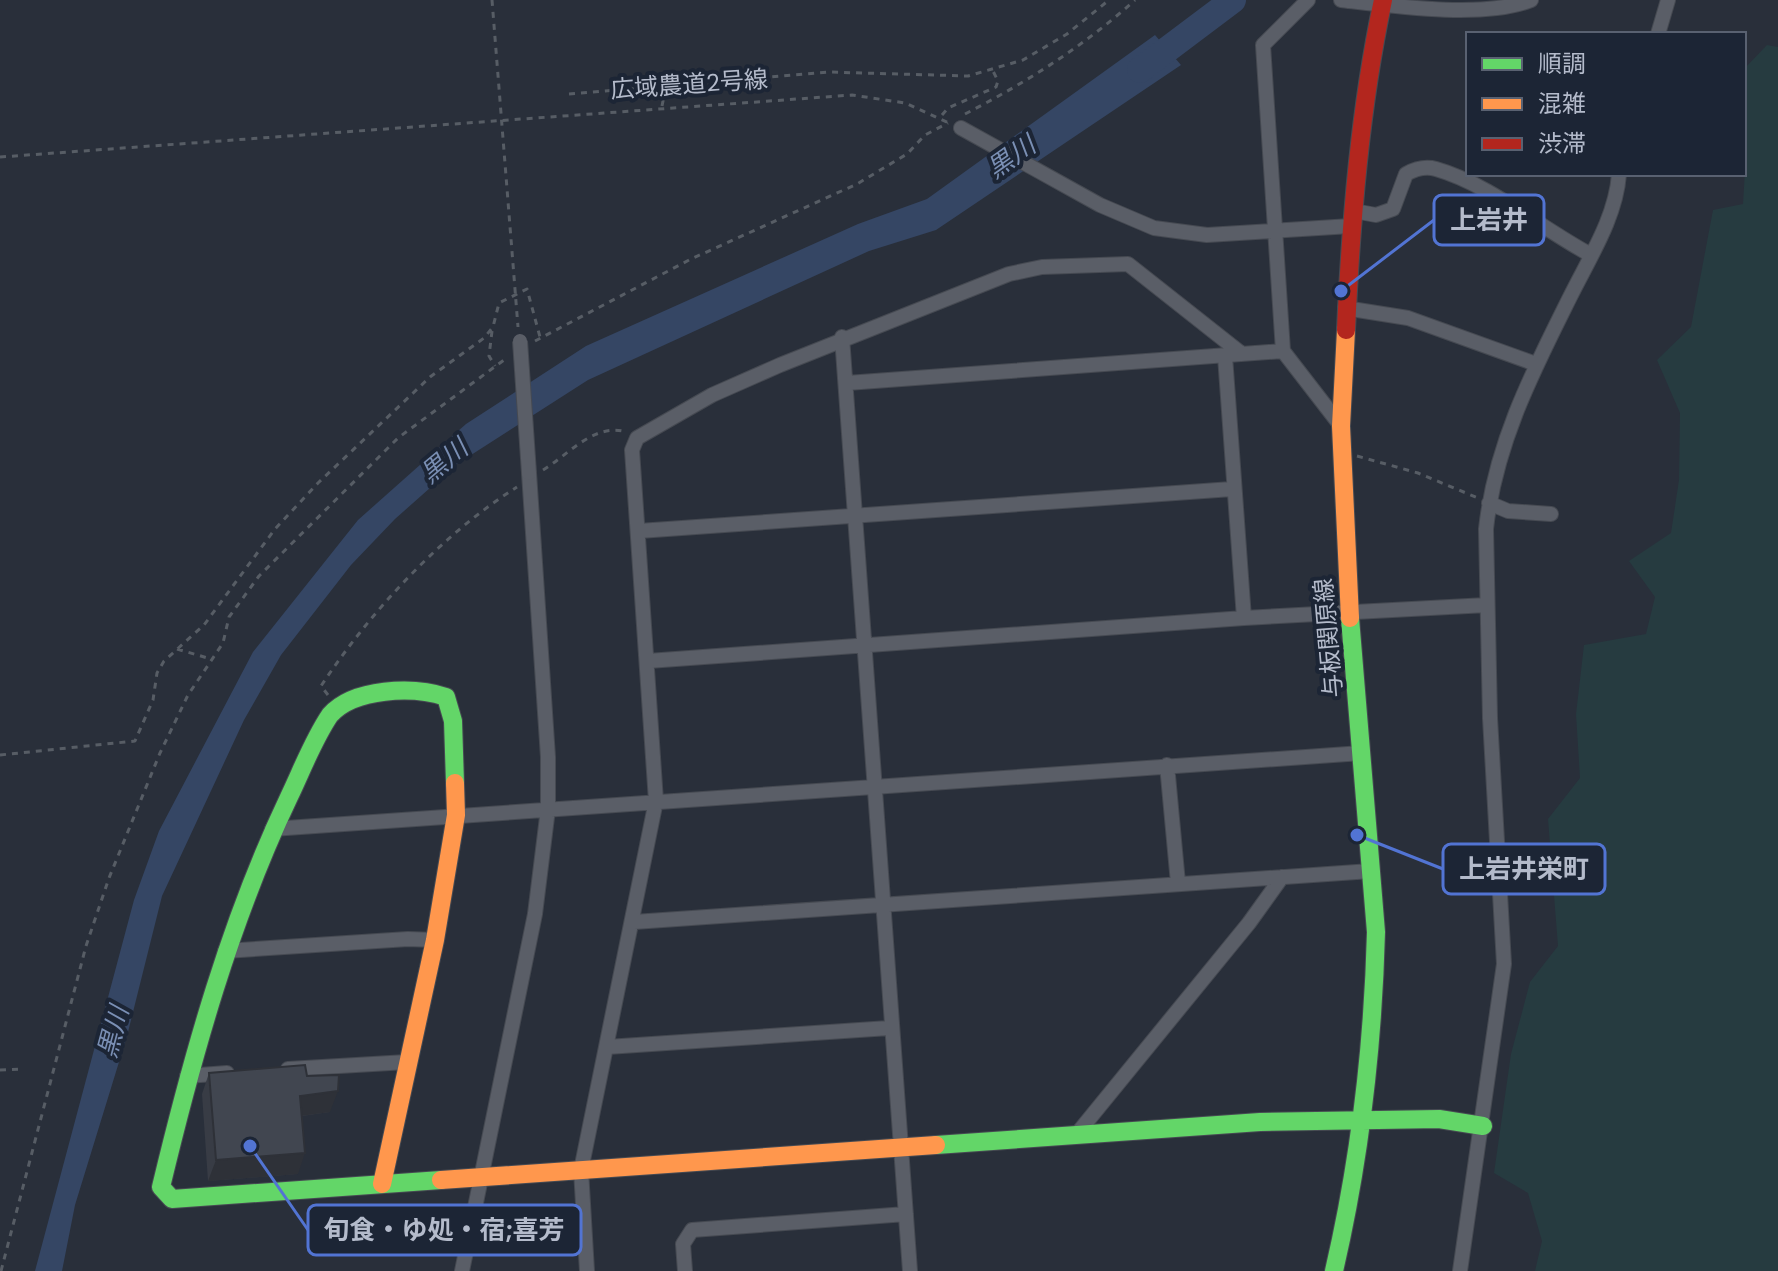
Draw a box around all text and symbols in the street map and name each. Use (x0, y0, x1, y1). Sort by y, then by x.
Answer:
legend (1466, 32, 1746, 176)
text: 順調 (1538, 48, 1586, 79)
street label: 広域農道2号線 (609, 63, 769, 105)
text: 混雑 (1538, 88, 1586, 119)
water label: 黒川 (980, 126, 1044, 186)
text: 渋滞 (1538, 128, 1586, 159)
callout: 上岩井 (1434, 195, 1544, 245)
text: 上岩井 (1450, 203, 1528, 237)
water label: 黒川 (413, 429, 477, 491)
street label: 与板関原線 (1307, 577, 1349, 699)
callout: 上岩井栄町 (1443, 844, 1605, 894)
text: 上岩井栄町 (1459, 852, 1589, 886)
water label: 黒川 (90, 1000, 137, 1062)
callout: 旬食・ゆ処・宿;喜芳 (308, 1205, 581, 1255)
text: 旬食・ゆ処・宿;喜芳 (323, 1213, 565, 1247)

